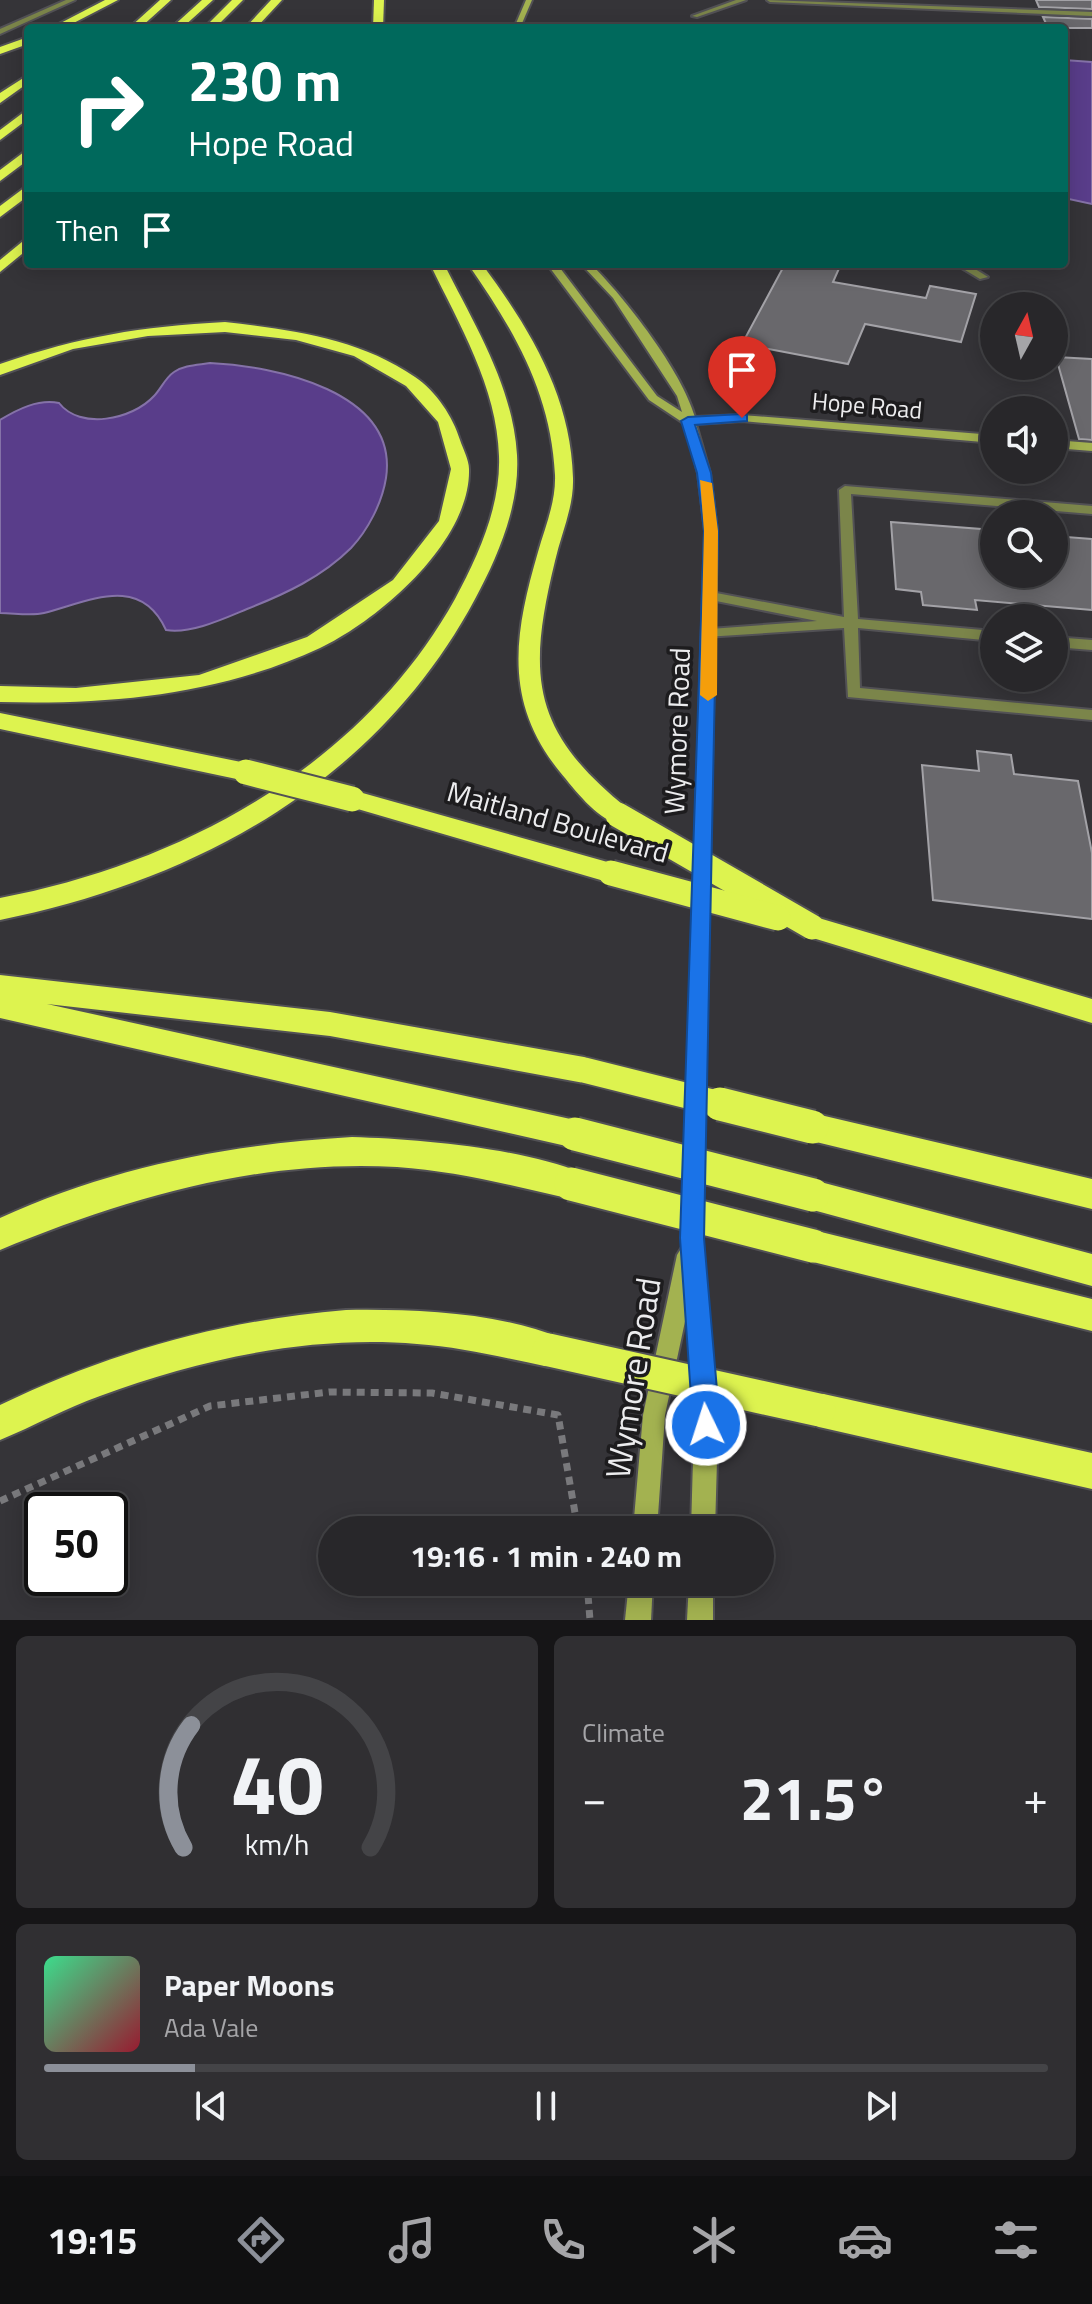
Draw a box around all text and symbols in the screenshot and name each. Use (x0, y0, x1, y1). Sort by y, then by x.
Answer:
text: 230 m (188, 38, 341, 123)
icon: right (56, 56, 160, 160)
text: Hope Road (188, 115, 354, 170)
text: Then (56, 207, 119, 253)
icon: arrive (135, 208, 179, 252)
north arrow (980, 292, 1068, 380)
map controls (980, 292, 1068, 692)
pin (708, 336, 776, 418)
icon: arrive (720, 348, 764, 392)
street label: Hope Road (810, 382, 924, 428)
button: sound (980, 396, 1068, 484)
button: search (980, 500, 1068, 588)
button: layers (980, 604, 1068, 692)
street label: Wymore Road (652, 647, 701, 815)
street label: Maitland Boulevard (442, 769, 674, 874)
street label: Wymore Road (590, 1274, 674, 1482)
position arrow (664, 1383, 748, 1467)
speed limit sign: 50 (24, 1492, 128, 1596)
text: 19:16 · 1 min · 240 m (410, 1533, 682, 1579)
text: Climate (582, 1713, 665, 1752)
text: 40 (230, 1720, 324, 1846)
text: 21.5° (740, 1752, 890, 1843)
text: − (582, 1764, 607, 1831)
text: + (1023, 1764, 1048, 1831)
text: km/h (245, 1823, 309, 1866)
text: Paper Moons (164, 1962, 334, 2008)
text: Ada Vale (164, 2008, 258, 2047)
icon: previous (189, 2084, 233, 2128)
icon: pause (524, 2084, 568, 2128)
icon: next (859, 2084, 903, 2128)
icon: directions (233, 2212, 289, 2268)
icon: music (384, 2212, 440, 2268)
icon: phone (535, 2212, 591, 2268)
icon: climate (686, 2212, 742, 2268)
icon: car (837, 2212, 893, 2268)
icon: filters (988, 2212, 1044, 2268)
text: 19:15 (48, 2213, 137, 2268)

